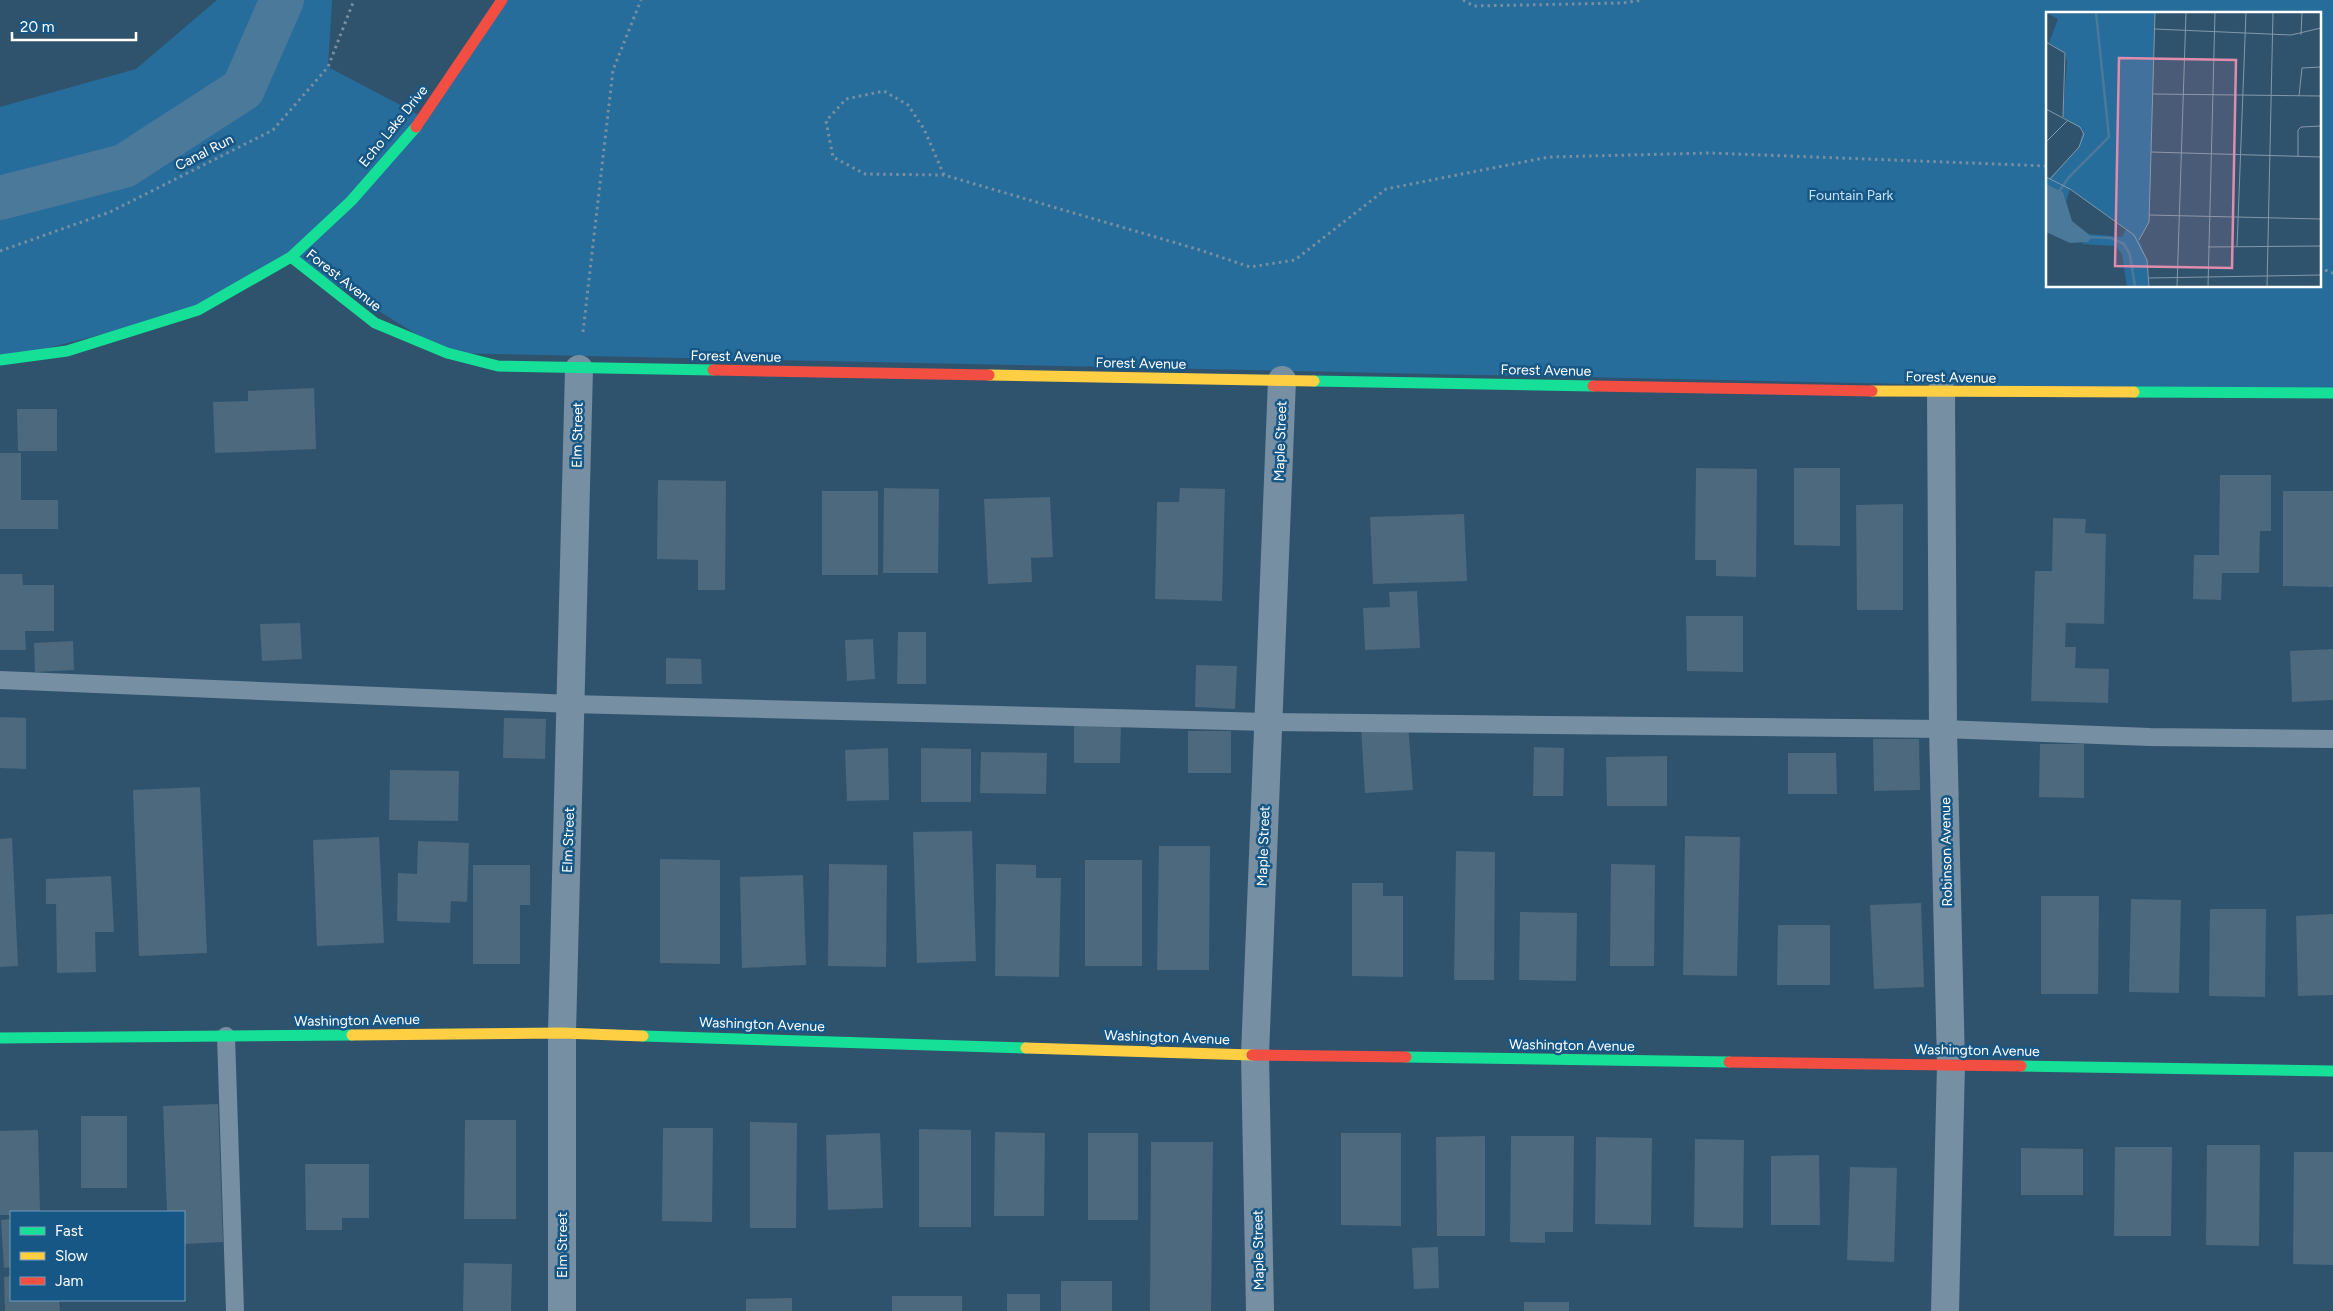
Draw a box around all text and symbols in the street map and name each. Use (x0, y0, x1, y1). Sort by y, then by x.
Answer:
scale bar (12, 10, 136, 42)
inset map (2046, 12, 2320, 288)
text: 20 m (20, 18, 54, 36)
street label: Echo Lake Drive (355, 82, 432, 170)
street label: Canal Run (172, 130, 236, 174)
park label: Fountain Park (1809, 187, 1894, 204)
street label: Forest Avenue (303, 246, 385, 315)
street label: Forest Avenue (691, 347, 782, 366)
street label: Forest Avenue (1096, 354, 1187, 373)
street label: Forest Avenue (1501, 361, 1592, 380)
street label: Forest Avenue (1906, 368, 1997, 387)
street label: Maple Street (1271, 400, 1290, 482)
street label: Elm Street (568, 402, 587, 468)
street label: Robinson Avenue (1937, 797, 1956, 907)
street label: Maple Street (1254, 805, 1273, 887)
street label: Elm Street (559, 807, 578, 873)
street label: Washington Avenue (294, 1011, 420, 1030)
street label: Washington Avenue (699, 1014, 825, 1035)
street label: Washington Avenue (1104, 1027, 1230, 1048)
street label: Washington Avenue (1509, 1036, 1635, 1055)
street label: Washington Avenue (1914, 1041, 2040, 1060)
street label: Maple Street (1249, 1210, 1268, 1290)
legend (10, 1211, 185, 1301)
street label: Elm Street (554, 1212, 571, 1278)
text: Fast (55, 1222, 84, 1240)
text: Slow (55, 1247, 88, 1265)
text: Jam (55, 1272, 83, 1290)

